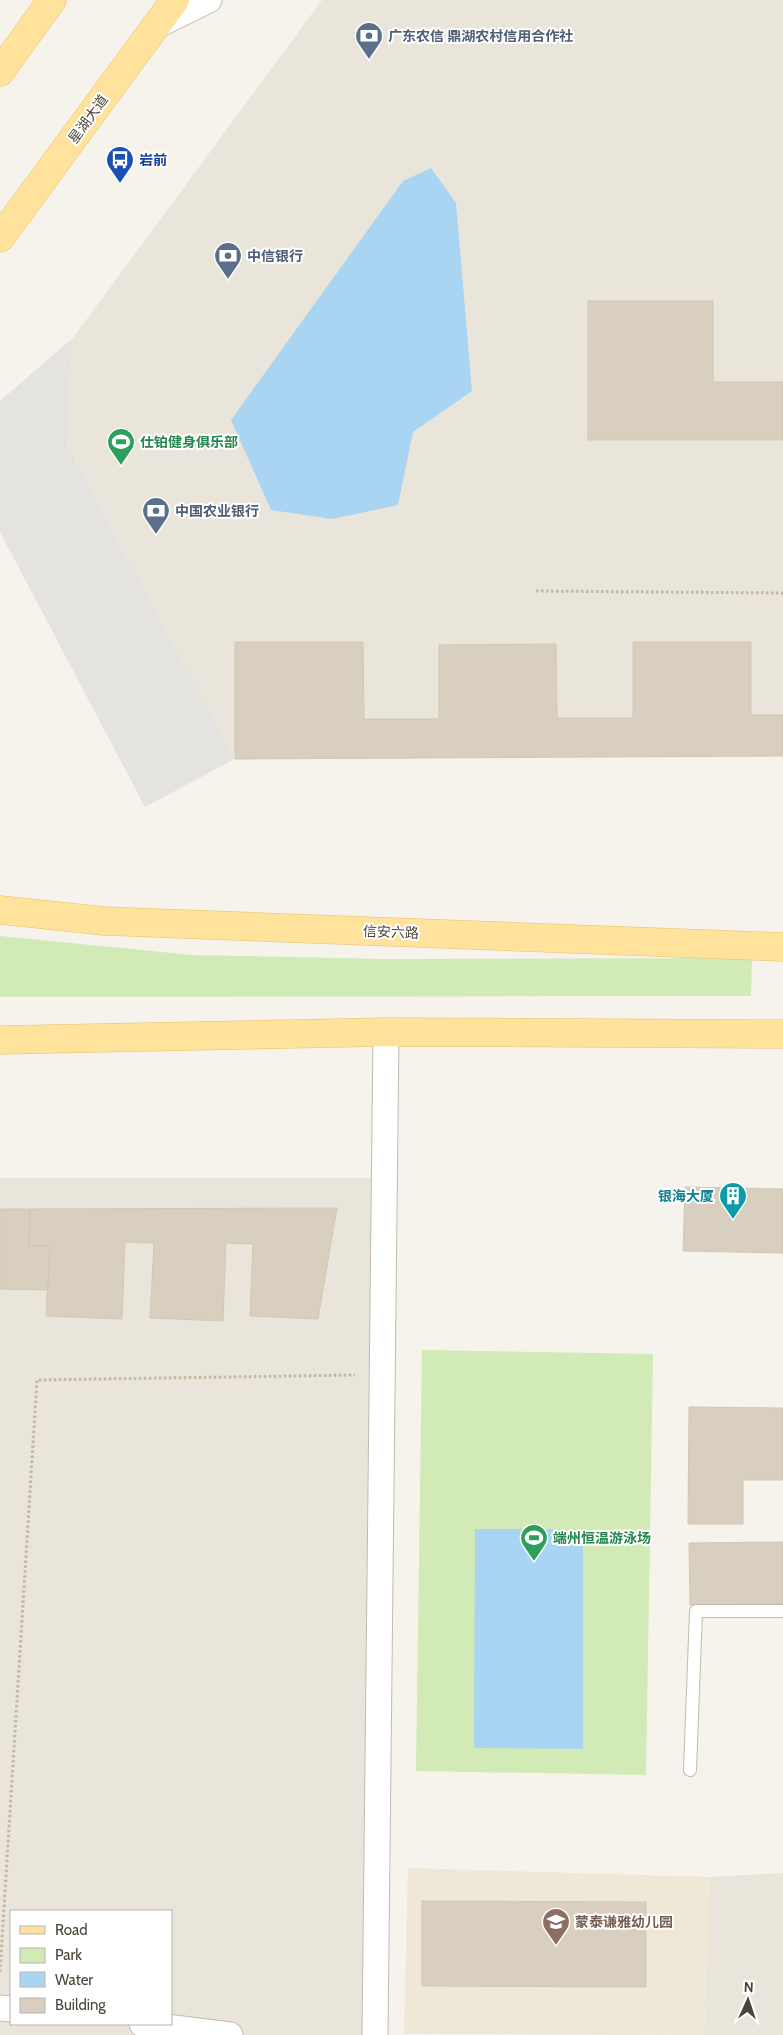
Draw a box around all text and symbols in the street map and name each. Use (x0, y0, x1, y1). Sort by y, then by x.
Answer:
bank icon: 广东农信 鼎湖农村信用合作社 (354, 21, 384, 60)
place label: 广东农信 鼎湖农村信用合作社 (388, 27, 573, 45)
street label: 星湖大道 (64, 91, 112, 147)
bus stop icon: 岩前 (105, 145, 135, 184)
place label: 岩前 (139, 151, 167, 169)
bank icon: 中信银行 (213, 241, 243, 280)
place label: 中信银行 (247, 247, 303, 265)
sports icon: 仕铂健身俱乐部 (106, 427, 136, 466)
place label: 仕铂健身俱乐部 (140, 433, 238, 451)
bank icon: 中国农业银行 (141, 496, 171, 535)
place label: 中国农业银行 (175, 502, 259, 520)
street label: 信安六路 (363, 922, 419, 942)
building icon: 银海大厦 (718, 1181, 748, 1220)
place label: 银海大厦 (658, 1187, 714, 1205)
sports icon: 端州恒温游泳场 (519, 1523, 549, 1562)
place label: 端州恒温游泳场 (553, 1529, 651, 1547)
school or university icon: 蒙泰谦雅幼儿园 (541, 1907, 571, 1946)
legend (10, 1910, 172, 2025)
place label: 蒙泰谦雅幼儿园 (575, 1913, 673, 1931)
text: Road (55, 1921, 88, 1939)
text: Park (55, 1946, 82, 1964)
text: Water (55, 1971, 93, 1989)
north arrow (723, 1975, 773, 2025)
text: N (743, 1978, 754, 1996)
text: Building (55, 1996, 106, 2014)

